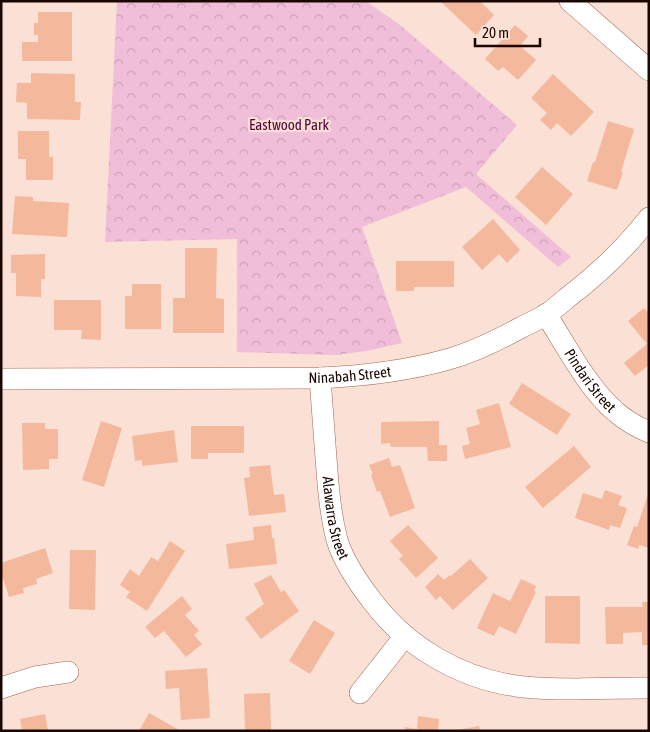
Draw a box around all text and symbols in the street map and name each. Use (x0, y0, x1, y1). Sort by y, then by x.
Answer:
scale bar (475, 15, 540, 47)
text: 20 m (482, 24, 509, 41)
park label: Eastwood Park (249, 116, 329, 133)
street label: Pindari Street (561, 346, 619, 416)
street label: Ninabah Street (308, 362, 392, 386)
street label: Alawarra Street (319, 475, 353, 562)

